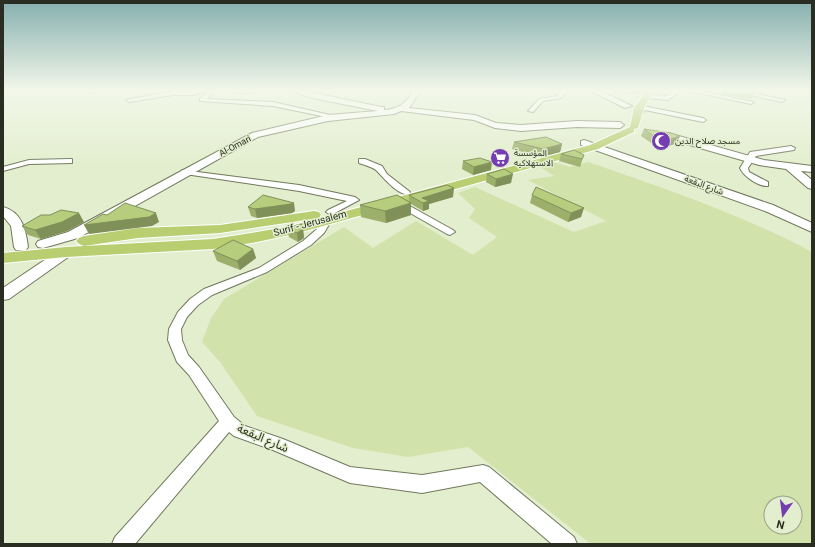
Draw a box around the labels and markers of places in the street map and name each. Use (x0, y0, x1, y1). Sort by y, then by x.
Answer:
mosque icon: مسجد صلاح الدين (650, 130, 672, 152)
place label: مسجد صلاح الدين (675, 136, 740, 148)
supermarket icon: المؤسسة الاستهلاكيه (489, 147, 511, 169)
place label: المؤسسة الاستهلاكيه (514, 148, 553, 168)

